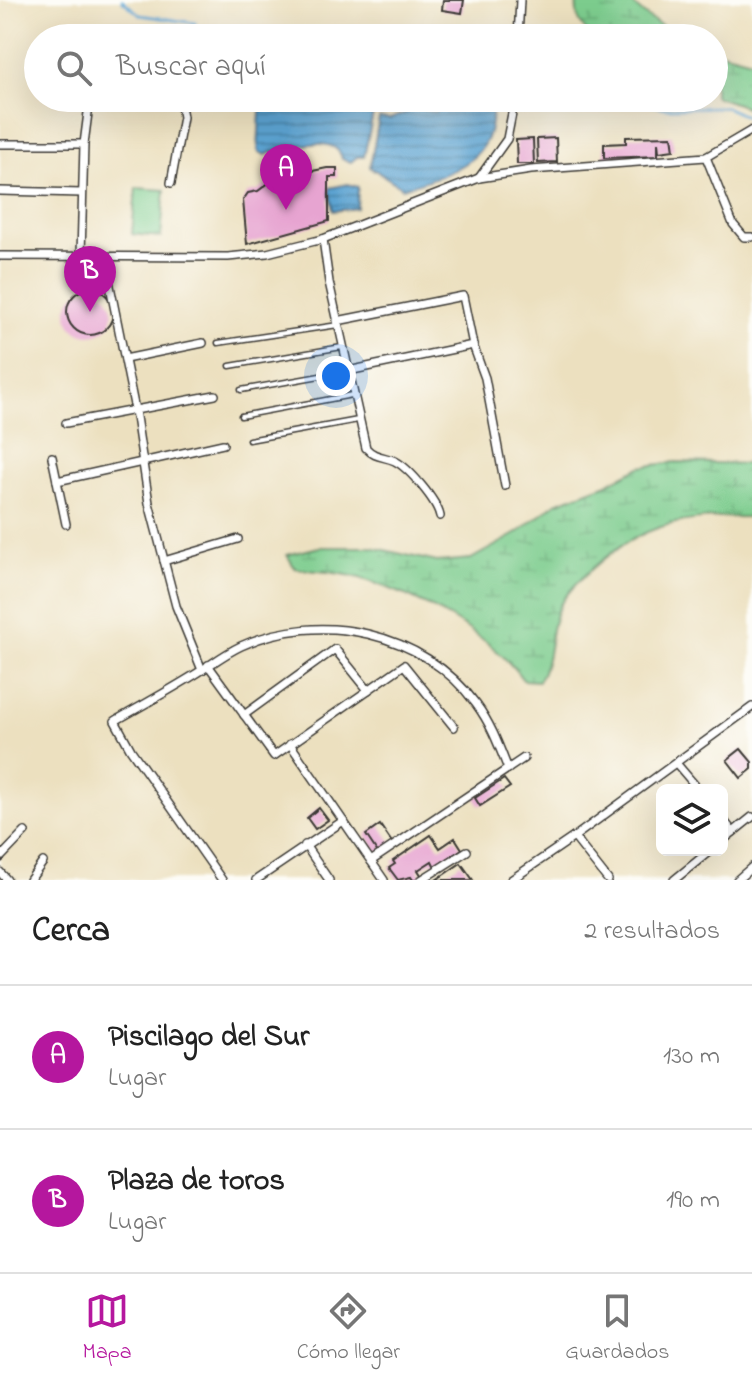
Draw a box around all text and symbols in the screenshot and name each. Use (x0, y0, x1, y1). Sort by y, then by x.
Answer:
search box (24, 24, 728, 112)
icon: search (52, 46, 96, 90)
text: Buscar aquí (116, 46, 266, 90)
pin: A (260, 144, 312, 210)
pin: B (64, 246, 116, 312)
your location (316, 356, 356, 396)
map controls (656, 784, 728, 856)
button: layers (656, 784, 728, 856)
text: Cerca (32, 907, 110, 957)
text: 2 resultados (584, 913, 720, 951)
text: Piscilago del Sur (108, 1016, 309, 1060)
text: A (50, 1038, 66, 1076)
text: 130 m (663, 1038, 720, 1076)
text: Lugar (108, 1060, 166, 1098)
text: Plaza de toros (108, 1160, 285, 1204)
text: B (49, 1182, 67, 1220)
text: 190 m (666, 1182, 720, 1220)
text: Lugar (108, 1204, 166, 1242)
tab: Mapa (83, 1289, 132, 1369)
tab: Cómo llegar (297, 1289, 400, 1369)
tab: Guardados (565, 1289, 669, 1369)

